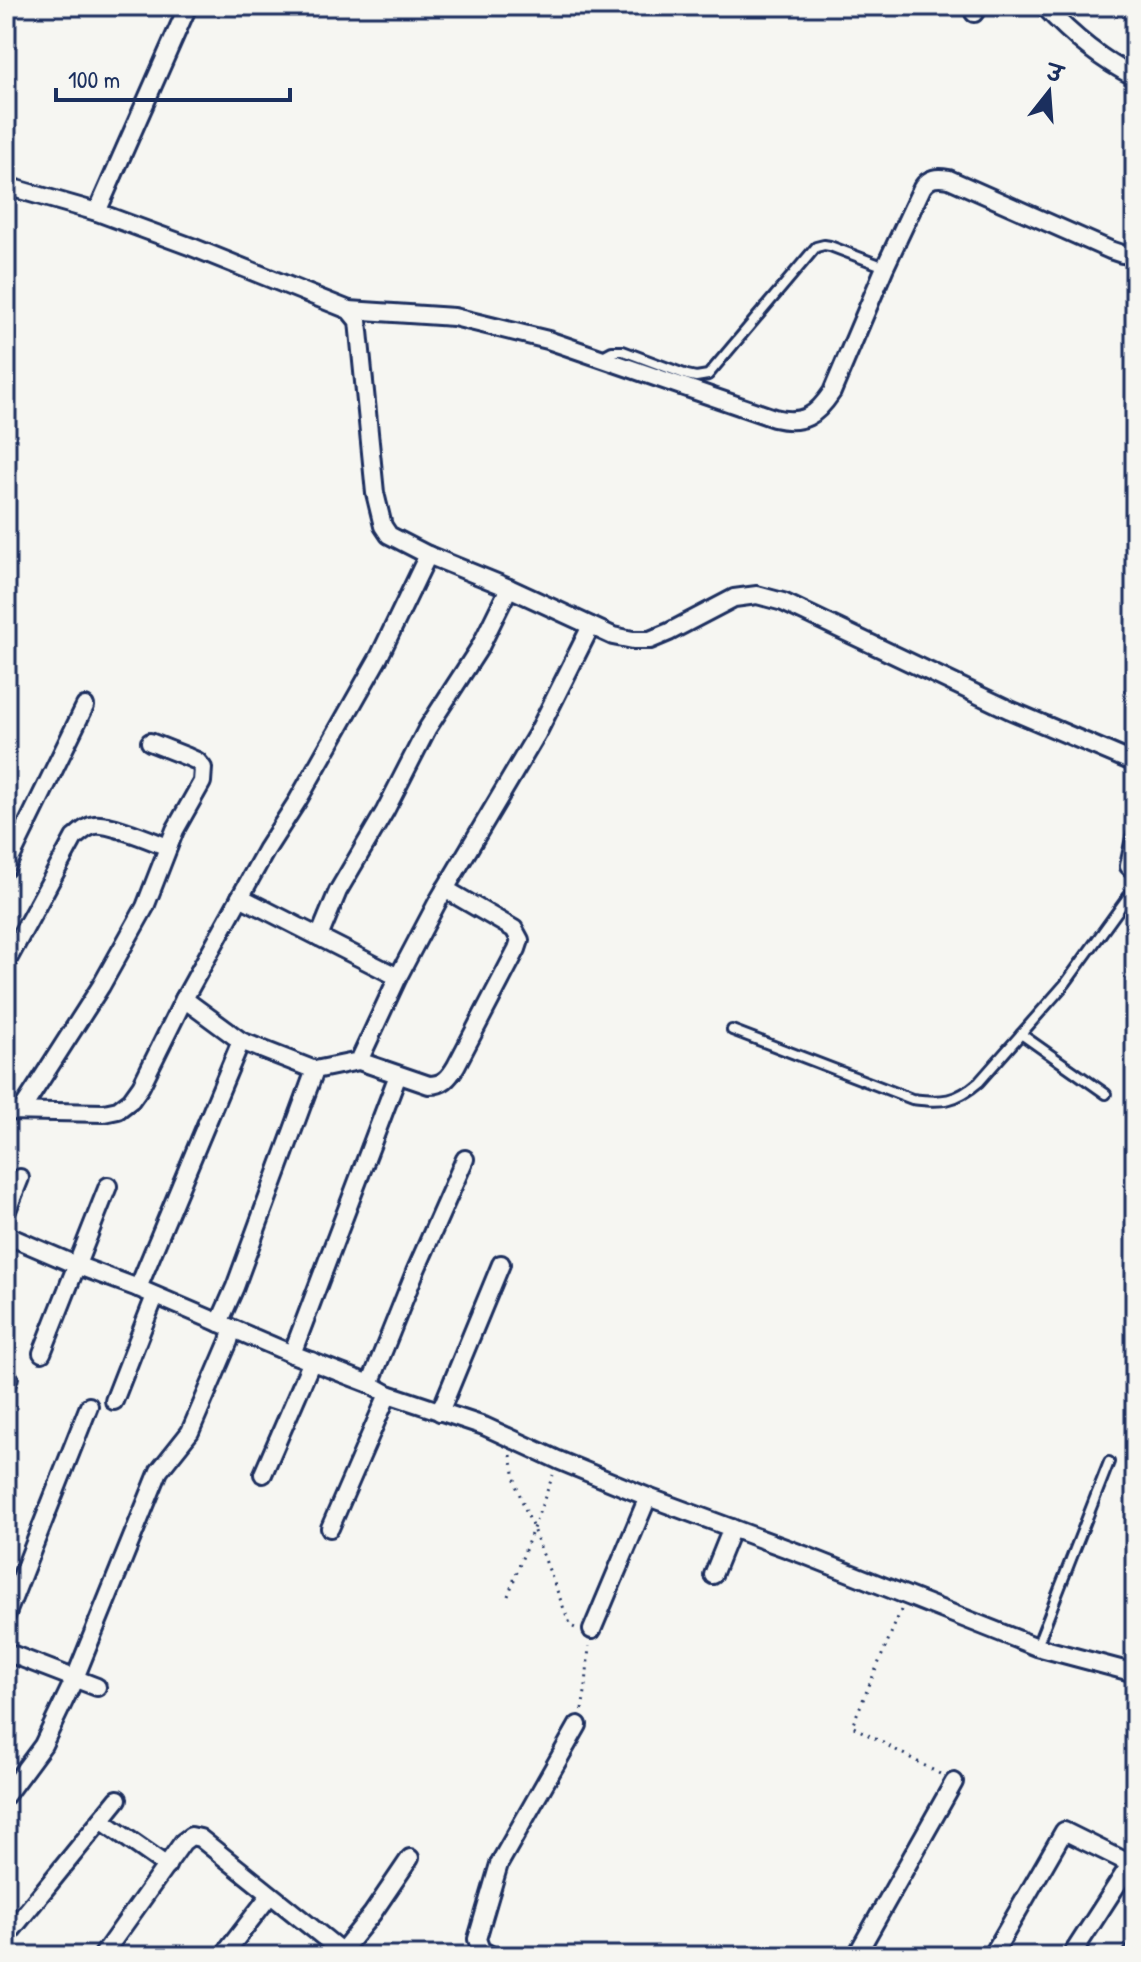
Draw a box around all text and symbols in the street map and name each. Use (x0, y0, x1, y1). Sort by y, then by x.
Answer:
scale bar (56, 52, 290, 102)
north arrow (1009, 52, 1089, 132)
text: उ (1042, 56, 1068, 90)
text: 100 m (68, 63, 120, 95)

